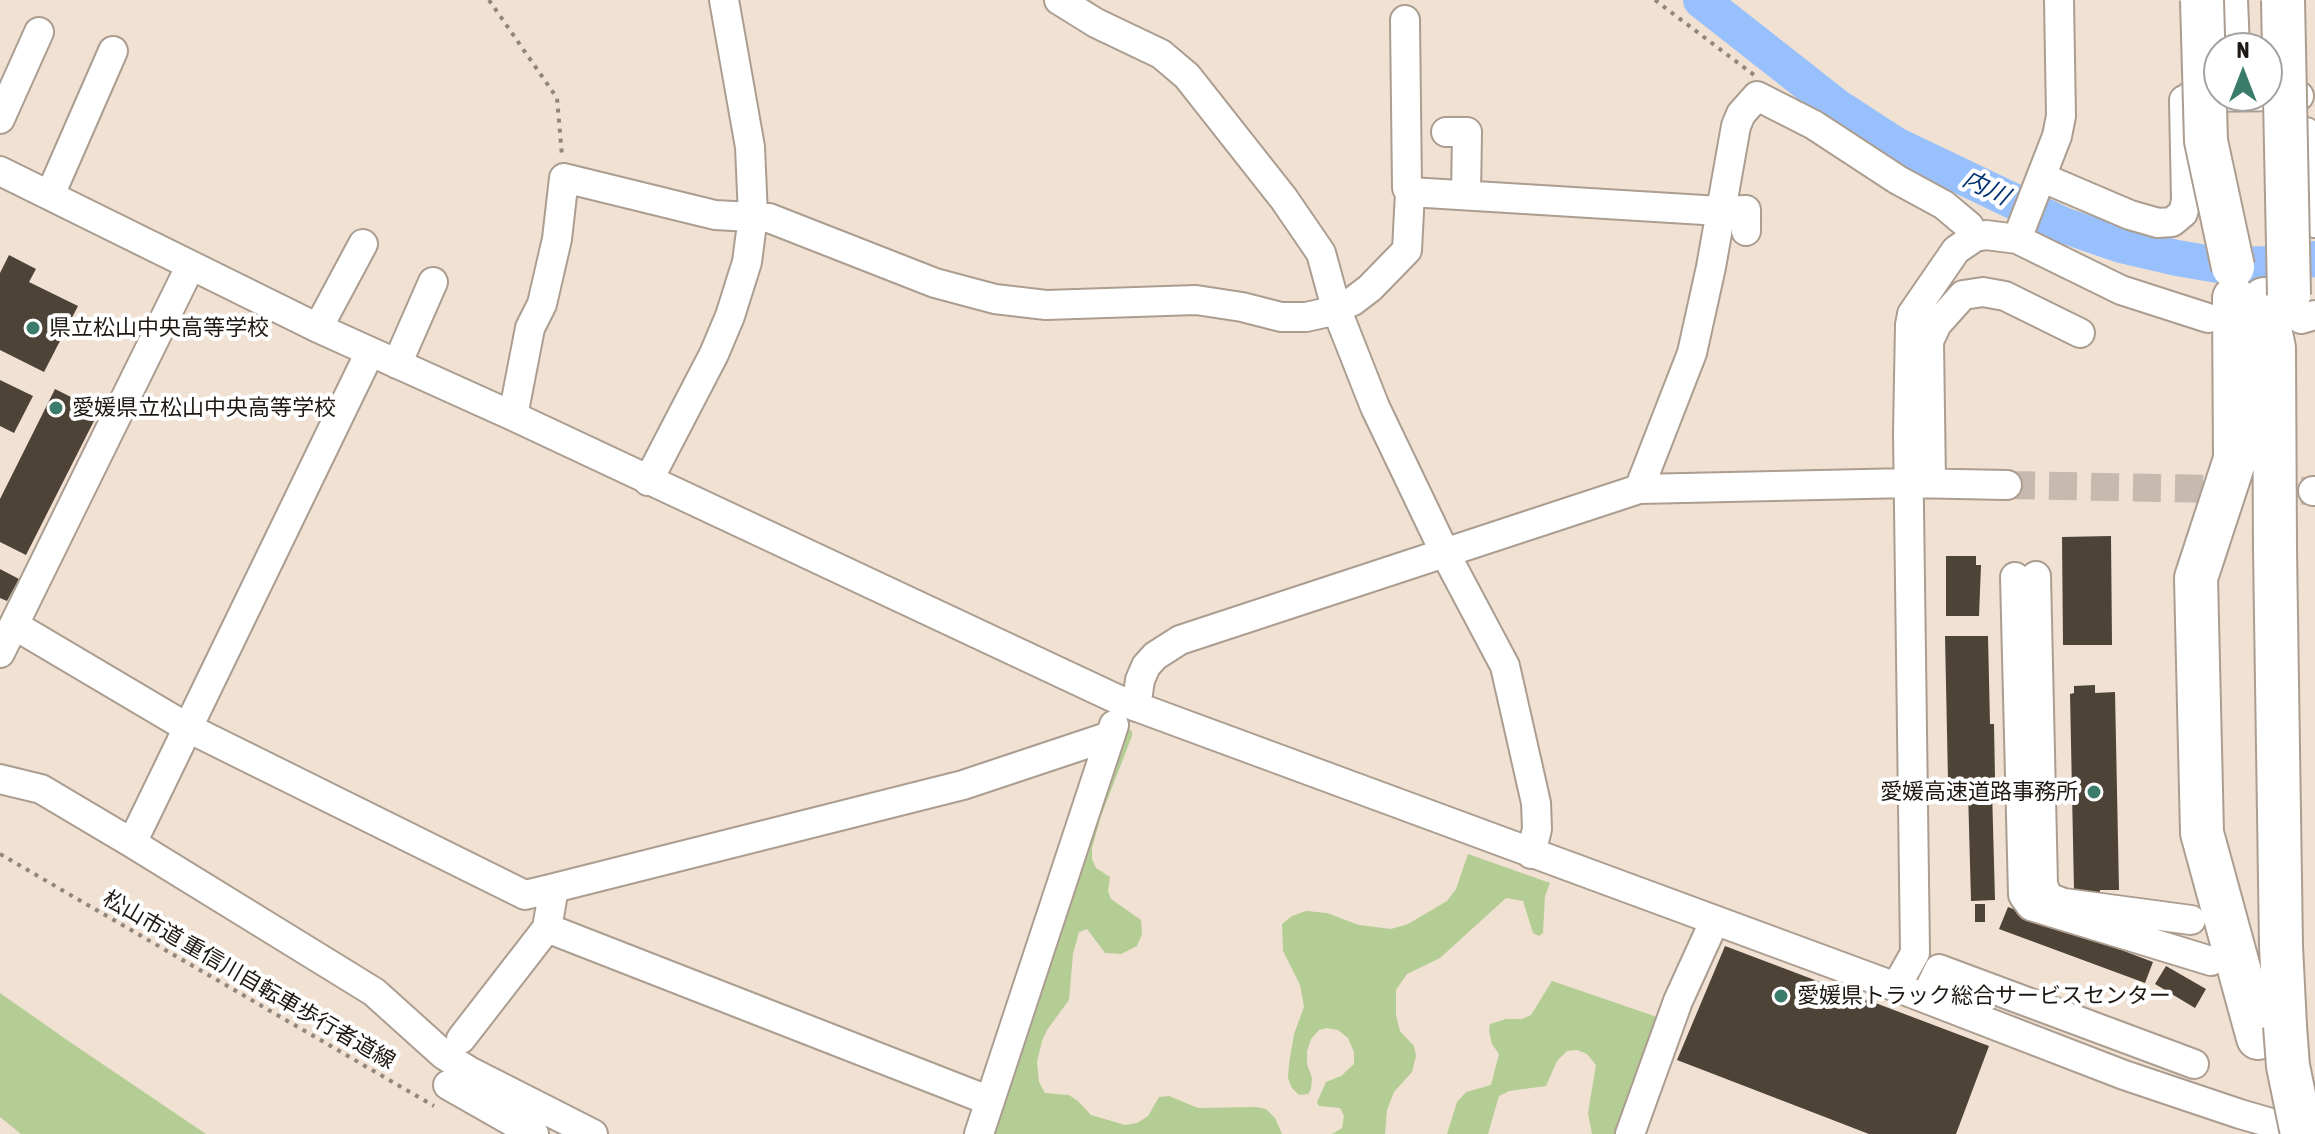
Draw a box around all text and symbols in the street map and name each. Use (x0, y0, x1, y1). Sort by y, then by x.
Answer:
north arrow (2203, 32, 2283, 112)
text: N (2237, 37, 2249, 63)
water label: 内川 (1958, 165, 2014, 211)
place label: 県立松山中央高等学校 (49, 315, 269, 341)
marker: 県立松山中央高等学校 (24, 319, 42, 337)
place label: 愛媛県立松山中央高等学校 (72, 395, 336, 421)
marker: 愛媛県立松山中央高等学校 (47, 399, 65, 417)
place label: 愛媛高速道路事務所 (1880, 779, 2078, 805)
marker: 愛媛高速道路事務所 (2085, 783, 2103, 801)
street label: 松山市道 重信川自転車歩行者道線 (98, 885, 400, 1075)
place label: 愛媛県トラック総合サービスセンター (1797, 983, 2171, 1009)
marker: 愛媛県トラック総合サービスセンター (1772, 987, 1790, 1005)

